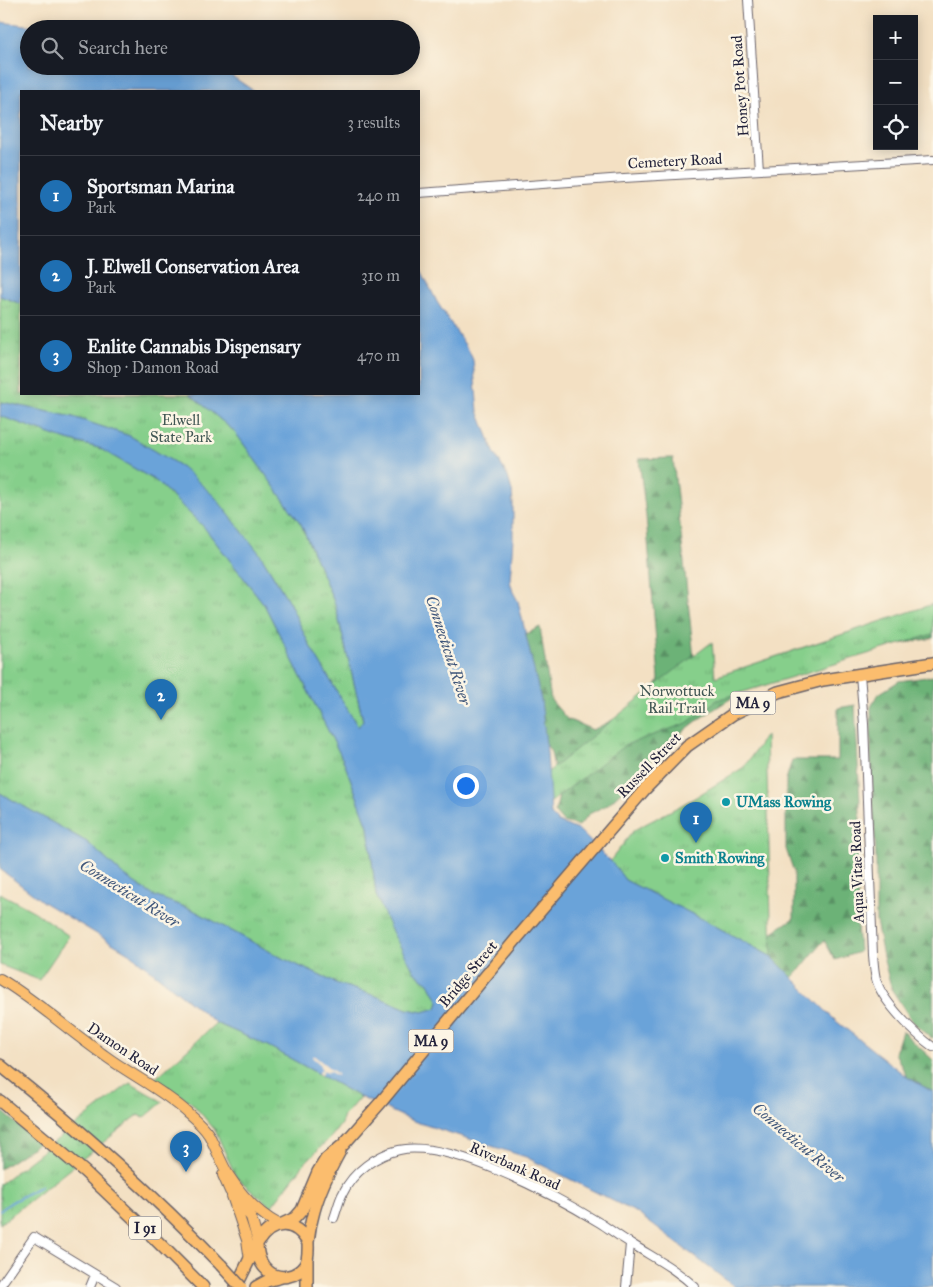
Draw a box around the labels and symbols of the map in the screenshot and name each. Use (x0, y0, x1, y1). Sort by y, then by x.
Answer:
street label: Honey Pot Road (727, 34, 753, 137)
street label: Cemetery Road (627, 150, 723, 172)
park label: Elwell State Park (150, 411, 212, 446)
water label: Connecticut River (422, 593, 476, 708)
pin: 2 (145, 679, 177, 720)
park label: Norwottuck Rail Trail (639, 682, 715, 717)
road number: MA 9 (730, 691, 776, 714)
street label: Russell Street (613, 728, 685, 802)
your location (453, 773, 479, 799)
place label: UMass Rowing (736, 793, 832, 812)
marker: UMass Rowing (720, 796, 732, 808)
pin: 1 (680, 802, 712, 843)
street label: Aqua Vitae Road (846, 820, 869, 924)
place label: Smith Rowing (675, 849, 765, 868)
marker: Smith Rowing (659, 852, 671, 864)
water label: Connecticut River (76, 855, 184, 932)
street label: Bridge Street (435, 937, 501, 1011)
street label: Damon Road (84, 1019, 162, 1080)
road number: MA 9 (408, 1030, 454, 1052)
water label: Connecticut River (749, 1099, 849, 1187)
pin: 3 (170, 1131, 202, 1172)
street label: Riverbank Road (467, 1138, 564, 1194)
road number: I 91 (129, 1216, 161, 1240)

